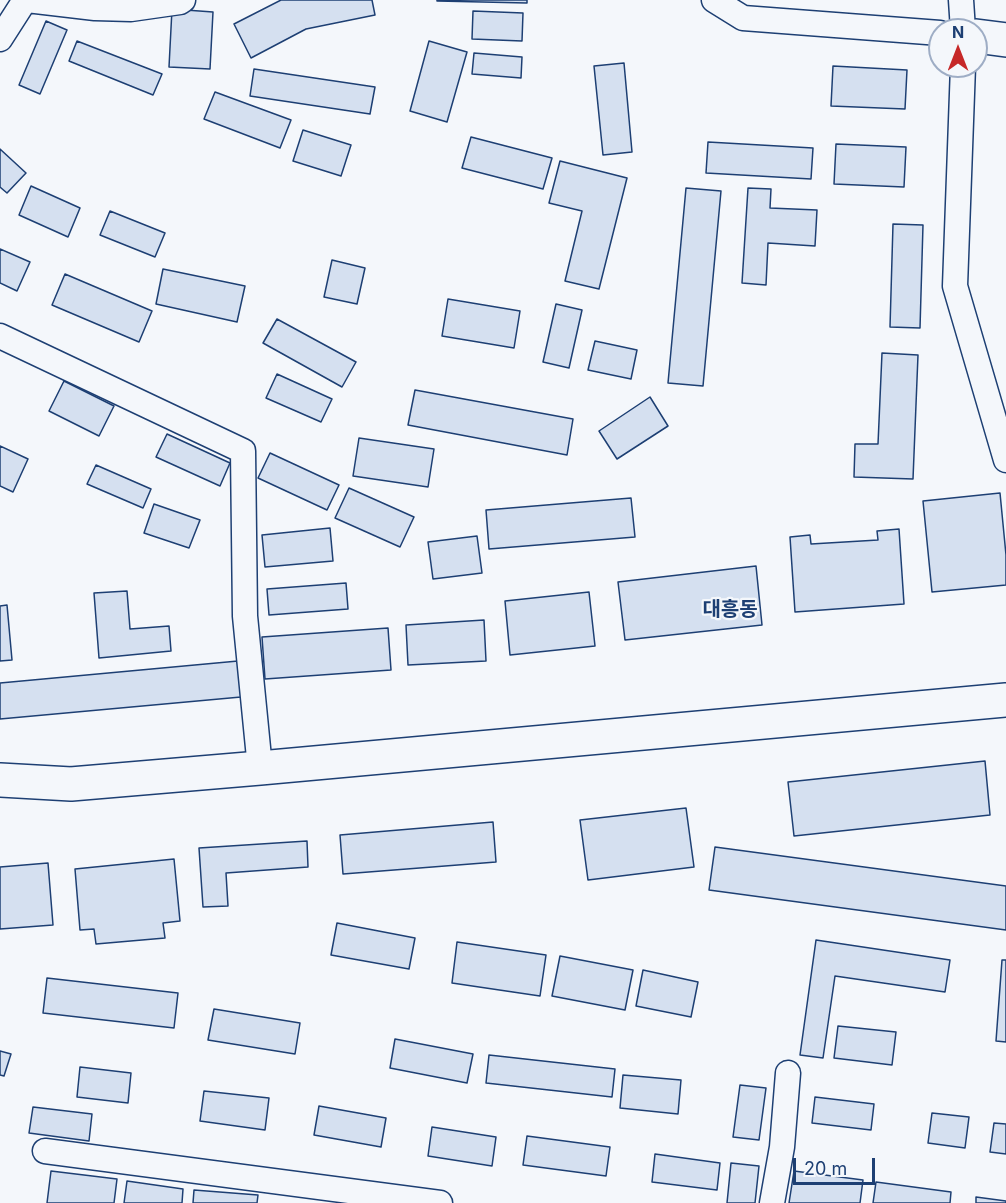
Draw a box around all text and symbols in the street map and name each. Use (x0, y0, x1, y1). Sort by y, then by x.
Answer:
north arrow (928, 18, 988, 78)
text: N (952, 22, 964, 42)
district label: 대흥동 (702, 598, 758, 622)
scale bar (796, 1146, 878, 1184)
text: 20 m (804, 1158, 847, 1179)

